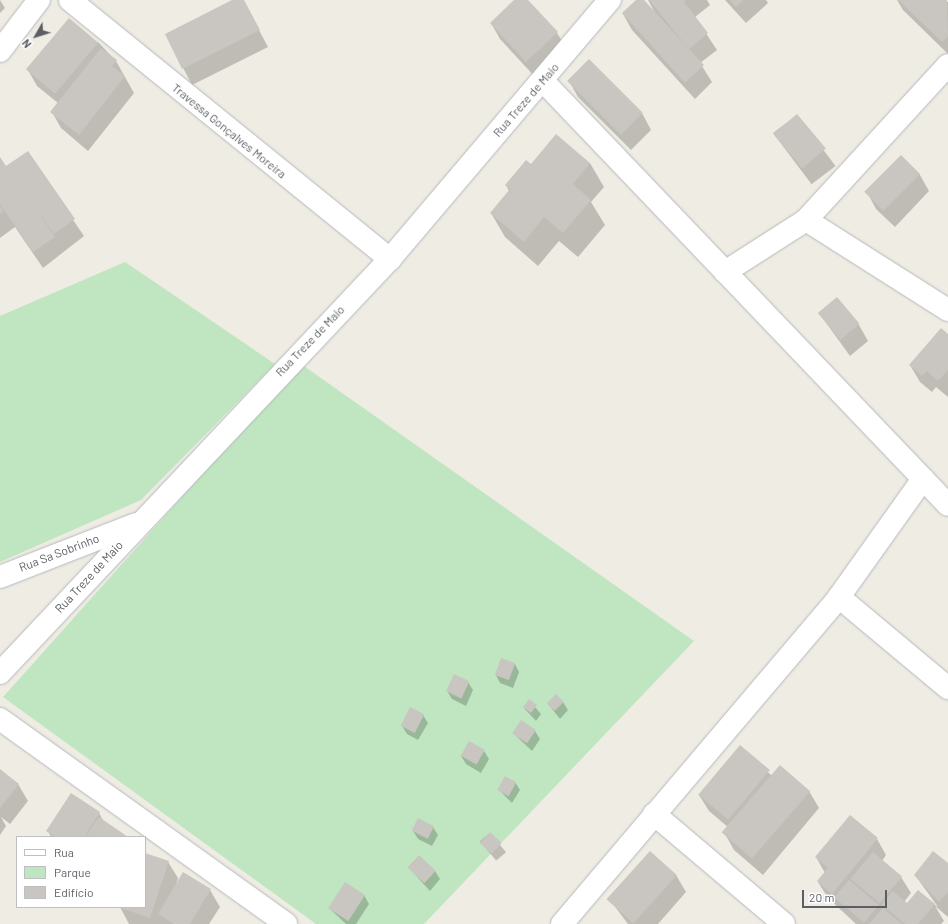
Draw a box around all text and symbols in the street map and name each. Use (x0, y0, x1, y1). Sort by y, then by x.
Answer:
north arrow (16, 16, 56, 56)
text: N (19, 37, 34, 51)
street label: Rua Treze de Maio (490, 60, 562, 140)
street label: Travessa Gonçalves Moreira (169, 80, 289, 182)
street label: Rua Treze de Maio (273, 303, 347, 379)
street label: Rua Sa Sobrinho (17, 531, 101, 575)
street label: Rua Treze de Maio (52, 538, 126, 616)
legend (16, 836, 146, 908)
text: Rua (54, 845, 74, 859)
text: Parque (54, 865, 91, 879)
scale bar (804, 882, 889, 908)
text: Edifício (54, 885, 94, 899)
text: 20 m (809, 890, 835, 904)

